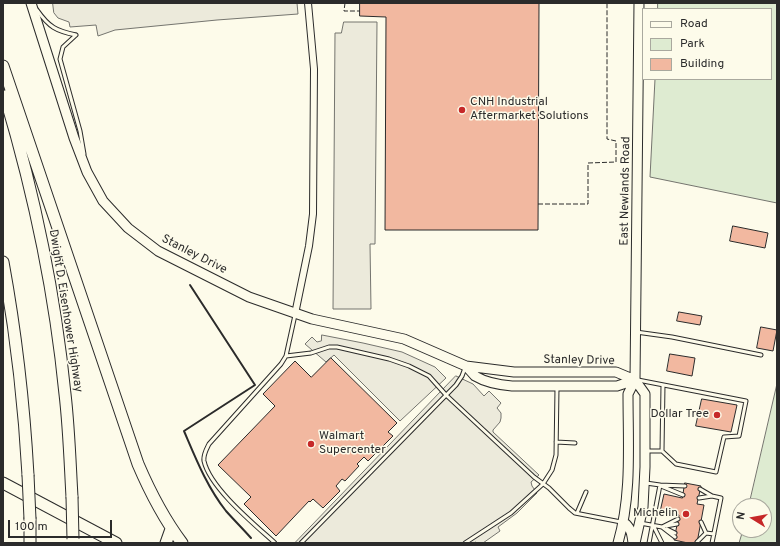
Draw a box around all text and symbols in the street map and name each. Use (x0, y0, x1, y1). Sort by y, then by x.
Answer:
legend (642, 8, 772, 80)
text: Road (680, 16, 708, 32)
text: Park (680, 36, 705, 52)
text: Building (680, 56, 724, 72)
place label: CNH Industrial Aftermarket Solutions (470, 96, 589, 124)
marker: CNH Industrial Aftermarket Solutions (457, 105, 467, 115)
street label: East Newlands Road (618, 136, 634, 246)
street label: Dwight D. Eisenhower Highway (45, 229, 85, 393)
street label: Stanley Drive (159, 232, 229, 278)
street label: Stanley Drive (543, 353, 615, 369)
place label: Dollar Tree (651, 408, 709, 422)
marker: Dollar Tree (712, 410, 722, 420)
place label: Walmart Supercenter (319, 430, 386, 458)
marker: Walmart Supercenter (306, 439, 316, 449)
north arrow (732, 498, 772, 538)
place label: Michelin (633, 507, 678, 521)
marker: Michelin (681, 509, 691, 519)
text: N (734, 511, 749, 521)
scale bar (10, 512, 114, 538)
text: 100 m (15, 519, 48, 535)

